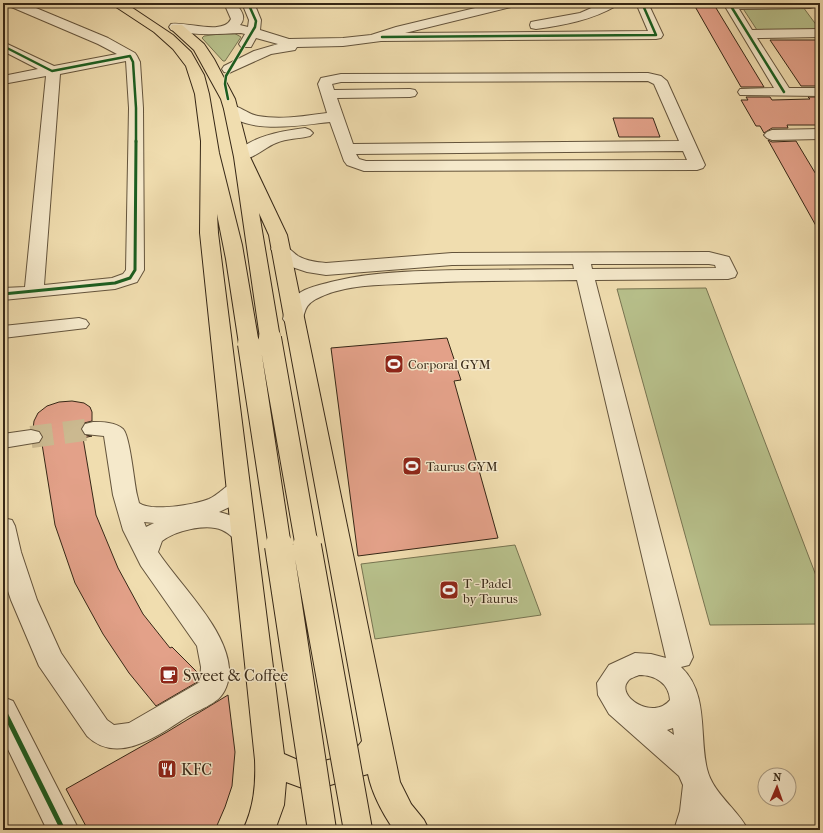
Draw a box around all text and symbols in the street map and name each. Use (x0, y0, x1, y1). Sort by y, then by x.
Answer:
sports icon: Corporal GYM (383, 353, 405, 375)
place label: Corporal GYM (408, 357, 491, 372)
sports icon: Taurus GYM (401, 455, 423, 477)
place label: Taurus GYM (426, 459, 498, 474)
place label: T - Padel by Taurus (462, 576, 518, 606)
sports icon: T - Padel by Taurus (438, 579, 460, 601)
cafe icon: Sweet & Coffee (158, 664, 180, 686)
place label: Sweet & Coffee (183, 666, 288, 685)
restaurant icon: KFC (156, 758, 178, 780)
place label: KFC (181, 760, 212, 779)
north arrow (757, 767, 797, 807)
text: N (773, 771, 782, 784)

